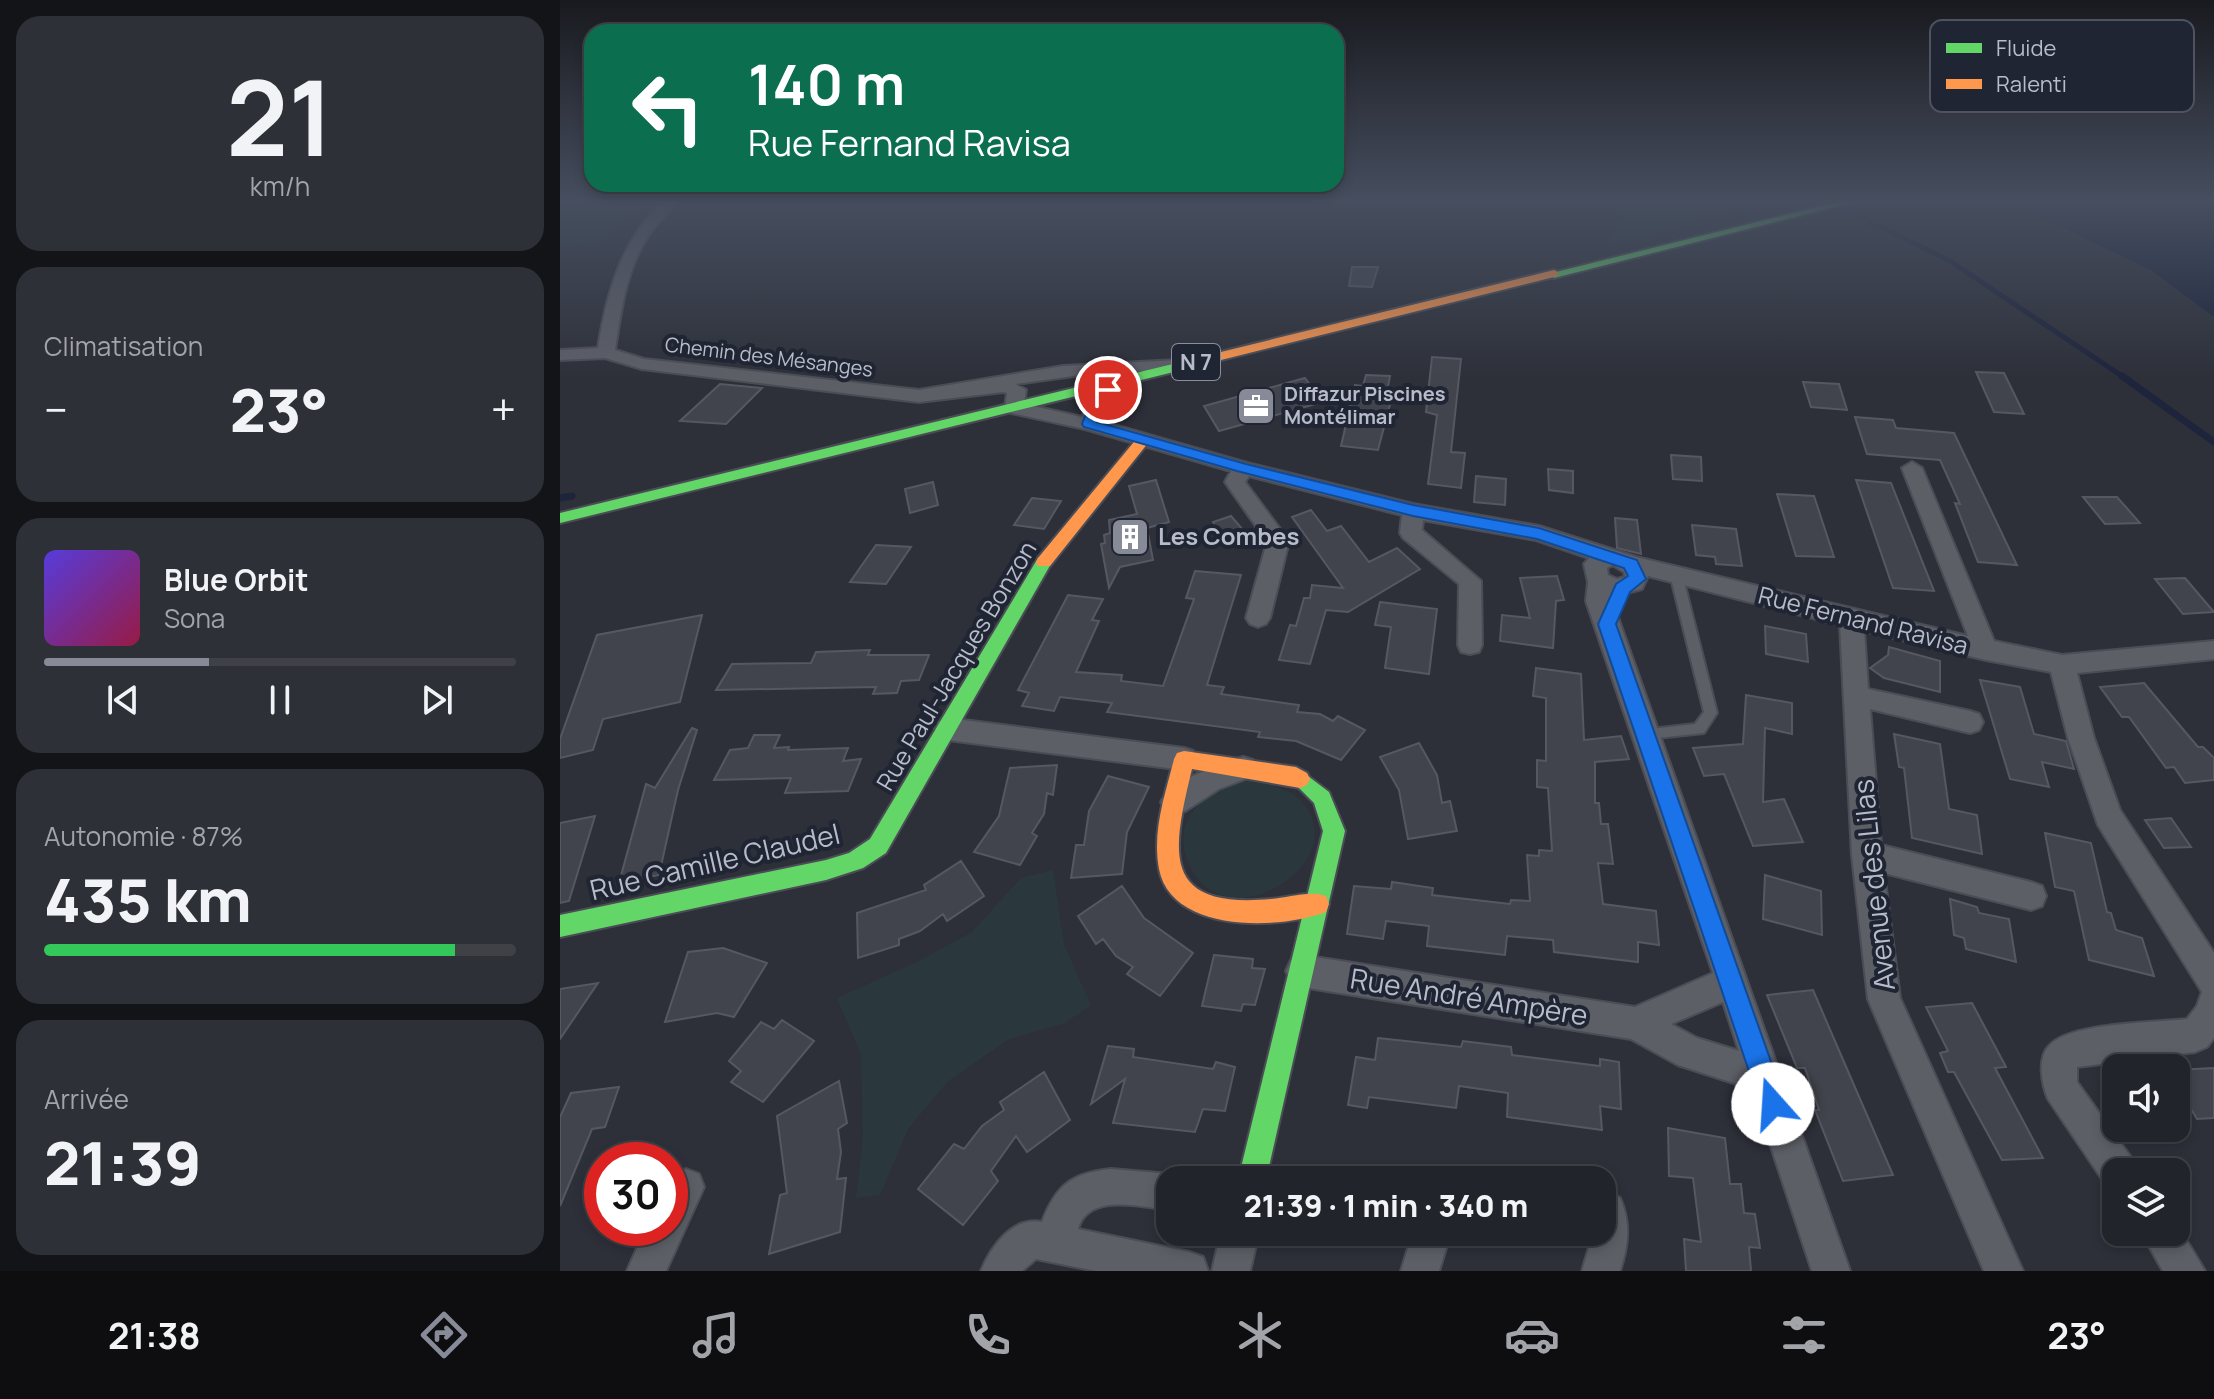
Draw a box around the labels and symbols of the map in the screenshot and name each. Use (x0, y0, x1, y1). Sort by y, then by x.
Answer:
legend (1930, 20, 2194, 112)
text: Fluide (1996, 33, 2056, 63)
text: Ralenti (1996, 69, 2067, 99)
street label: Chemin des Mésanges (664, 330, 875, 383)
road number: N 7 (1172, 344, 1220, 380)
pin (1074, 356, 1142, 424)
place label: Diffazur Piscines Montélimar (1284, 380, 1446, 430)
office icon: Diffazur Piscines Montélimar (1235, 385, 1277, 427)
building icon: Les Combes (1109, 516, 1151, 558)
place label: Les Combes (1158, 519, 1299, 552)
street label: Rue Paul-Jacques Bonzon (868, 534, 1043, 796)
street label: Rue Fernand Ravisa (1755, 578, 1972, 662)
street label: Avenue des Lilas (1843, 778, 1903, 993)
street label: Rue Camille Claudel (586, 814, 843, 908)
street label: Rue André Ampère (1348, 958, 1591, 1034)
position arrow (1731, 1062, 1815, 1146)
speed limit sign: 30 (584, 1142, 688, 1246)

